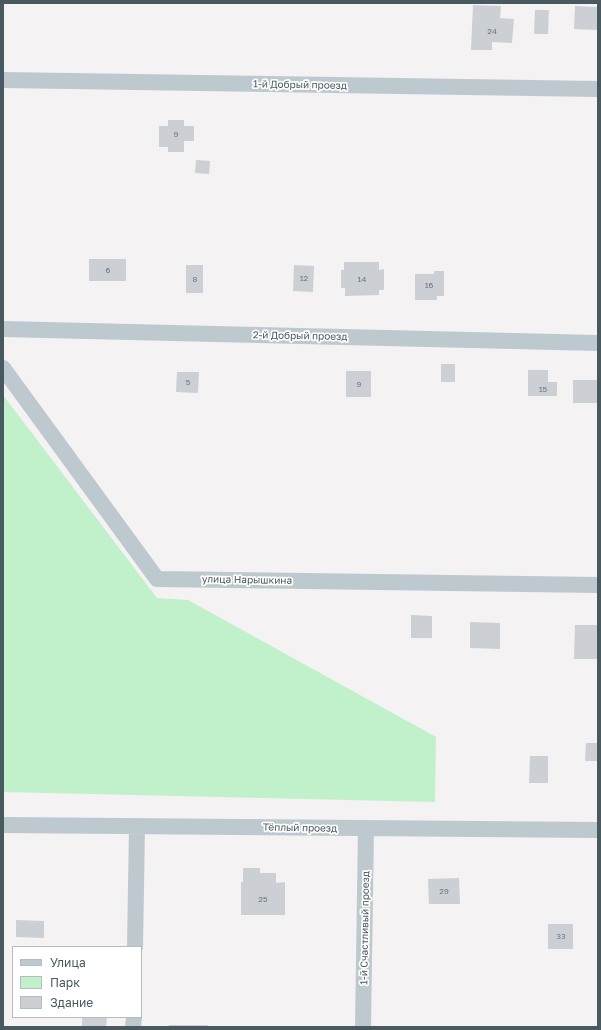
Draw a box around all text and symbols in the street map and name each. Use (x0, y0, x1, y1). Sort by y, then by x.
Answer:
house number: 24 (487, 26, 497, 36)
street label: 1-й Добрый проезд (253, 78, 347, 92)
house number: 9 (174, 129, 178, 139)
house number: 6 (106, 265, 110, 275)
house number: 12 (300, 273, 308, 283)
house number: 8 (193, 274, 197, 284)
house number: 14 (358, 274, 366, 284)
house number: 16 (425, 280, 433, 290)
street label: 2-й Добрый проезд (253, 329, 347, 343)
house number: 5 (186, 377, 190, 387)
house number: 9 (357, 379, 361, 389)
house number: 15 (539, 384, 547, 394)
street label: улица Нарышкина (202, 573, 292, 587)
street label: Тёплый проезд (263, 821, 337, 835)
street label: 1-й Счастливый проезд (358, 871, 372, 985)
house number: 29 (439, 886, 449, 896)
house number: 25 (258, 894, 268, 904)
house number: 33 (556, 931, 566, 941)
legend (12, 946, 142, 1018)
text: Улица (50, 955, 86, 970)
text: Парк (50, 975, 80, 990)
text: Здание (50, 995, 93, 1010)

